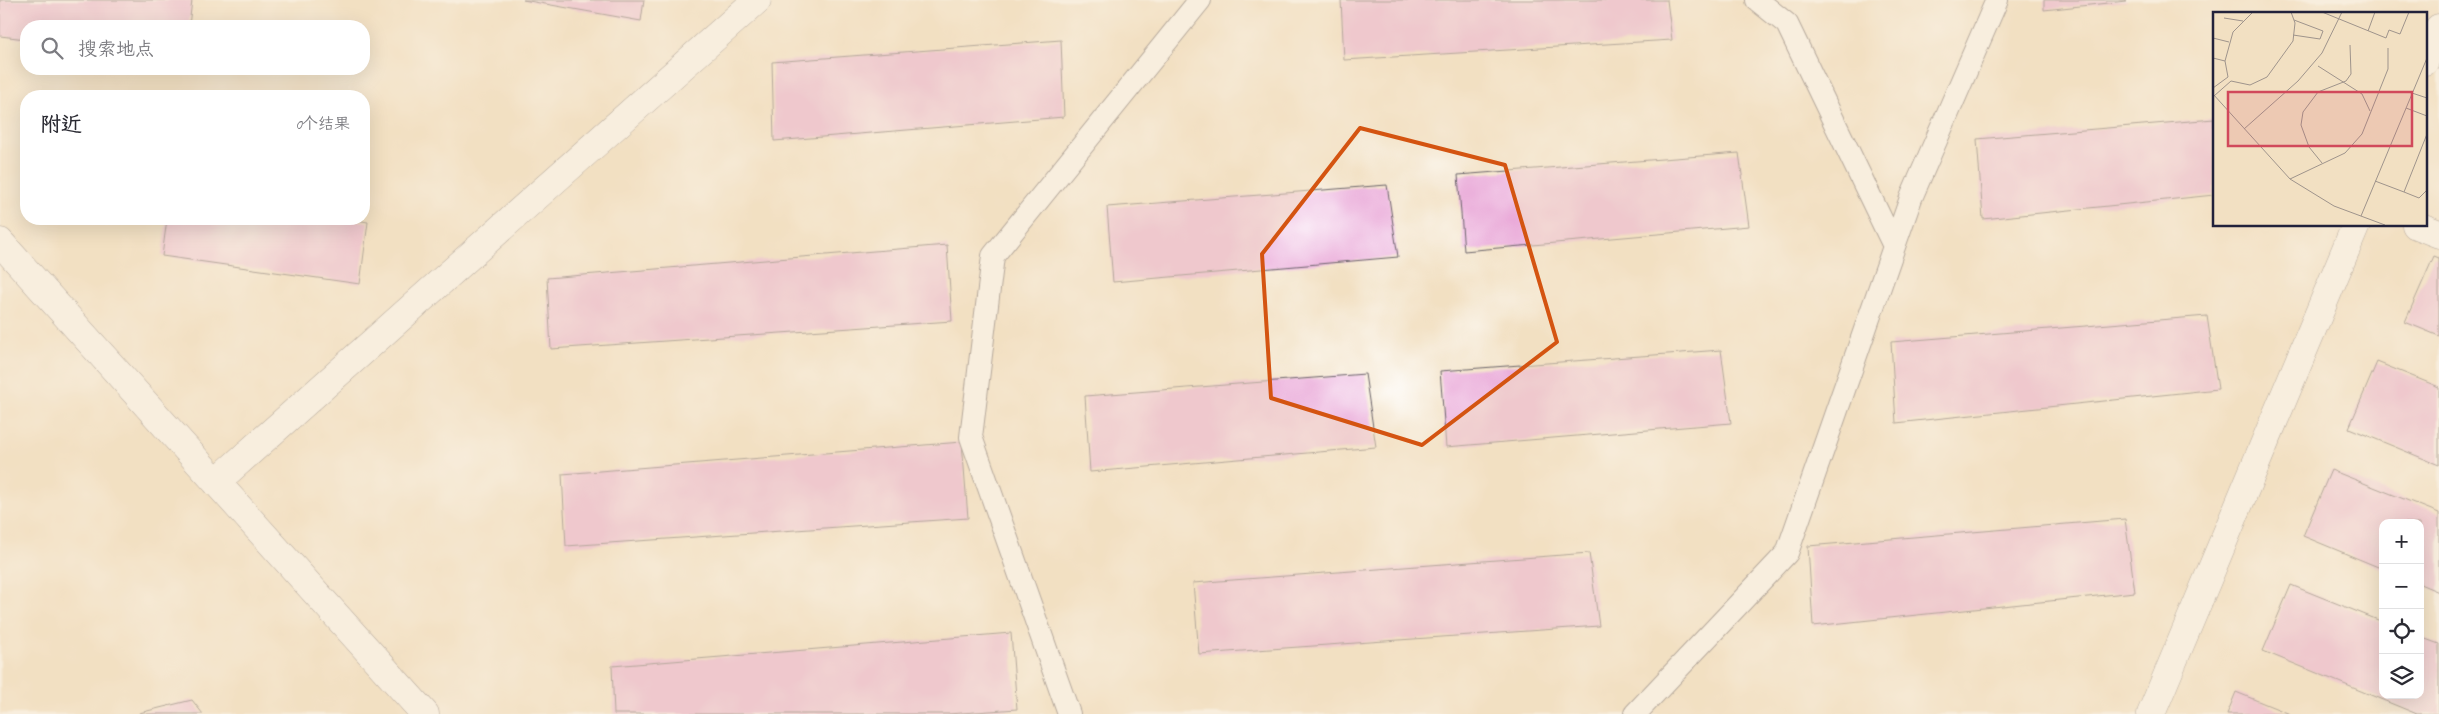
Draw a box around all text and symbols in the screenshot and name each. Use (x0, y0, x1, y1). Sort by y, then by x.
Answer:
inset map (2213, 12, 2426, 226)
search box (20, 20, 370, 75)
icon: search (38, 34, 66, 62)
text: 搜索地点 (78, 37, 154, 61)
text: 附近 (40, 111, 82, 137)
text: 0个结果 (295, 114, 350, 134)
map controls (2379, 519, 2424, 699)
button: + (2379, 519, 2424, 564)
button: − (2379, 564, 2424, 609)
button: locate (2379, 609, 2424, 654)
button: layers (2379, 654, 2424, 699)

